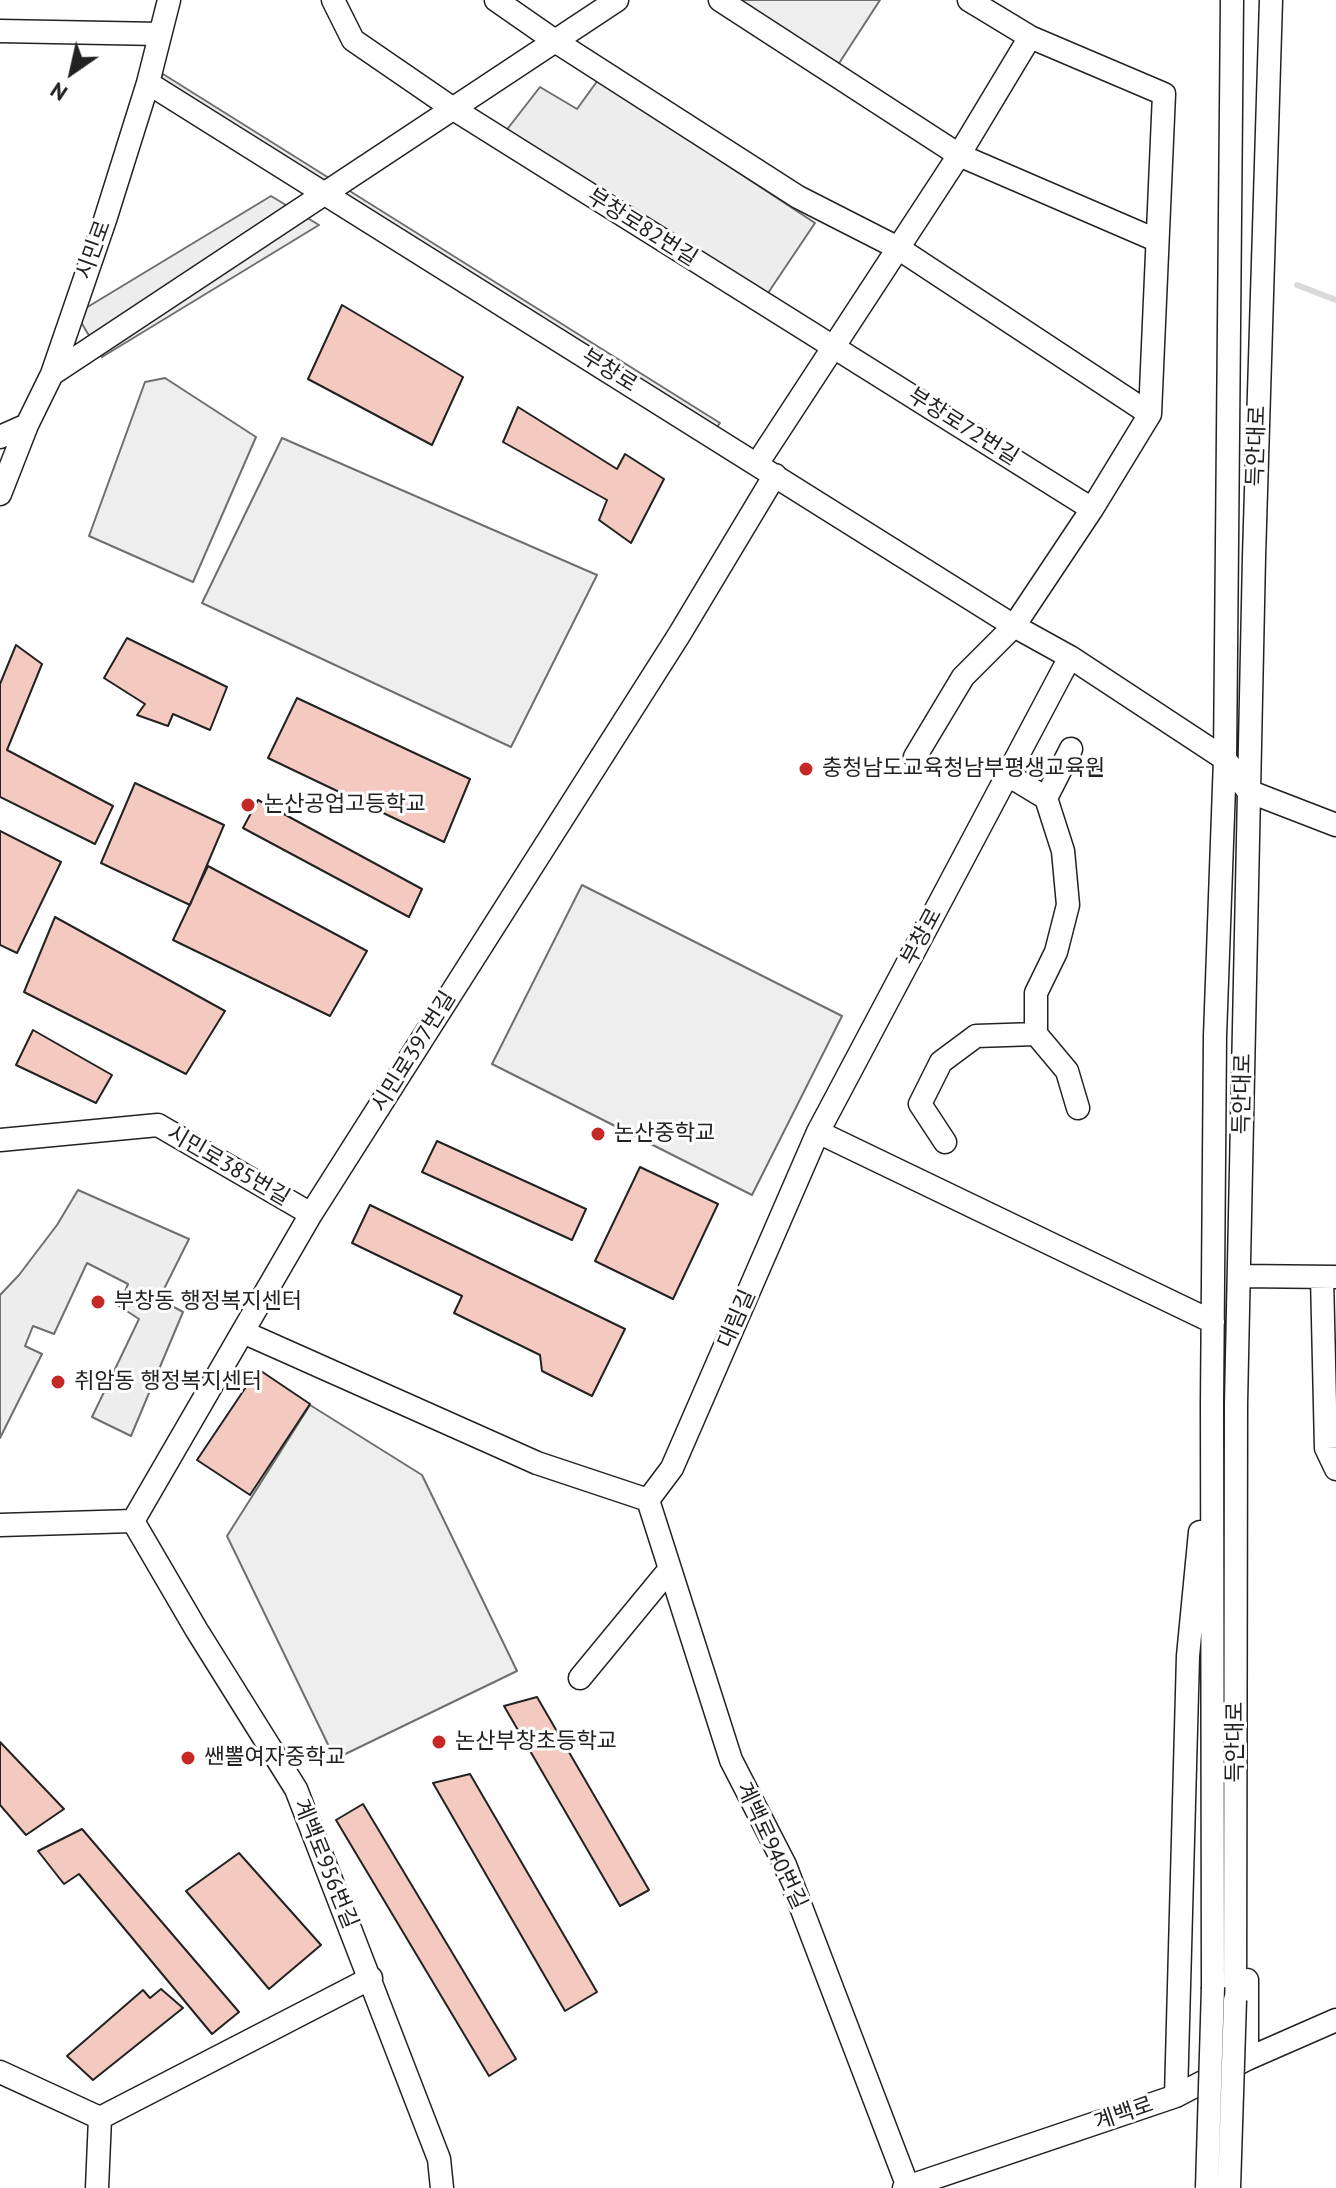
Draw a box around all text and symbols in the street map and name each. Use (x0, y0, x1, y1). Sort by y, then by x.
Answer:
north arrow (32, 32, 112, 112)
text: N (45, 76, 72, 108)
street label: 부창로82번길 (582, 184, 702, 272)
street label: 시민로 (71, 217, 117, 283)
street label: 부창로 (576, 344, 642, 398)
street label: 부창로72번길 (903, 383, 1023, 471)
street label: 득안대로 (1242, 405, 1272, 487)
place label: 충청남도교육청남부평생교육원 (822, 756, 1105, 782)
marker: 충청남도교육청남부평생교육원 (797, 760, 815, 778)
place label: 논산공업고등학교 (264, 792, 426, 818)
marker: 논산공업고등학교 (239, 796, 257, 814)
street label: 부창로 (896, 904, 948, 970)
street label: 시민로397번길 (366, 987, 462, 1117)
street label: 득안대로 (1229, 1053, 1257, 1135)
street label: 시민로385번길 (162, 1120, 294, 1212)
place label: 논산중학교 (614, 1121, 715, 1147)
marker: 논산중학교 (589, 1125, 607, 1143)
street label: 대림길 (713, 1286, 761, 1352)
place label: 부창동 행정복지센터 (114, 1289, 302, 1315)
marker: 부창동 행정복지센터 (89, 1293, 107, 1311)
place label: 취암동 행정복지센터 (74, 1369, 262, 1395)
marker: 취암동 행정복지센터 (49, 1373, 67, 1391)
street label: 득안대로 (1223, 1702, 1249, 1782)
place label: 논산부창초등학교 (455, 1729, 617, 1755)
marker: 논산부창초등학교 (430, 1733, 448, 1751)
place label: 쌘뽈여자중학교 (204, 1745, 346, 1771)
marker: 쌘뽈여자중학교 (179, 1749, 197, 1767)
street label: 계백로940번길 (730, 1778, 812, 1914)
street label: 계백로956번길 (287, 1795, 363, 1933)
street label: 계백로 (1091, 2092, 1157, 2136)

